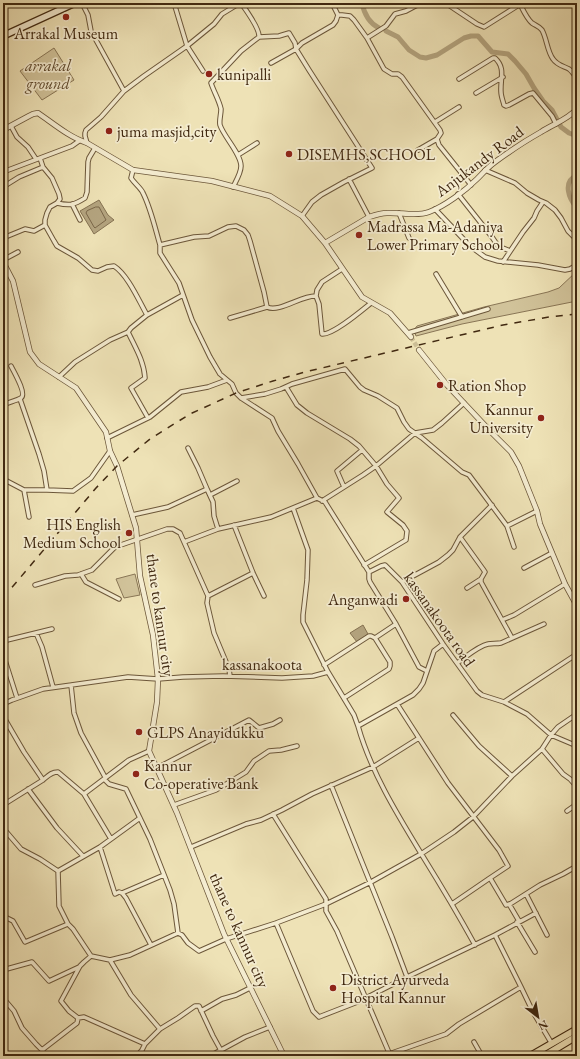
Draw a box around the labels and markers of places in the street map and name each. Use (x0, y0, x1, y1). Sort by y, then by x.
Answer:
marker: Arrakal Museum (61, 12, 71, 22)
place label: Arrakal Museum (13, 23, 119, 44)
place label: kunipalli (217, 64, 271, 85)
marker: kunipalli (204, 69, 214, 79)
place label: juma masjid,city (116, 121, 217, 142)
marker: juma masjid,city (104, 126, 114, 136)
place label: DISEMHS,SCHOOL (297, 144, 436, 165)
marker: DISEMHS,SCHOOL (284, 149, 294, 159)
place label: Madrassa Ma-Adaniya Lower Primary School (367, 216, 504, 255)
marker: Madrassa Ma-Adaniya Lower Primary School (354, 230, 364, 240)
place label: Ration Shop (448, 375, 526, 396)
marker: Ration Shop (435, 380, 445, 390)
place label: Kannur University (470, 399, 534, 438)
marker: Kannur University (536, 413, 546, 423)
place label: HIS English Medium School (23, 514, 121, 553)
marker: HIS English Medium School (124, 528, 134, 538)
place label: Anganwadi (327, 589, 398, 610)
marker: Anganwadi (401, 594, 411, 604)
place label: GLPS Anayidukku (147, 722, 265, 743)
marker: GLPS Anayidukku (134, 727, 144, 737)
place label: Kannur Co-operative Bank (144, 755, 259, 794)
marker: Kannur Co-operative Bank (131, 769, 141, 779)
place label: District Ayurveda Hospital Kannur (341, 969, 450, 1008)
marker: District Ayurveda Hospital Kannur (328, 983, 338, 993)

